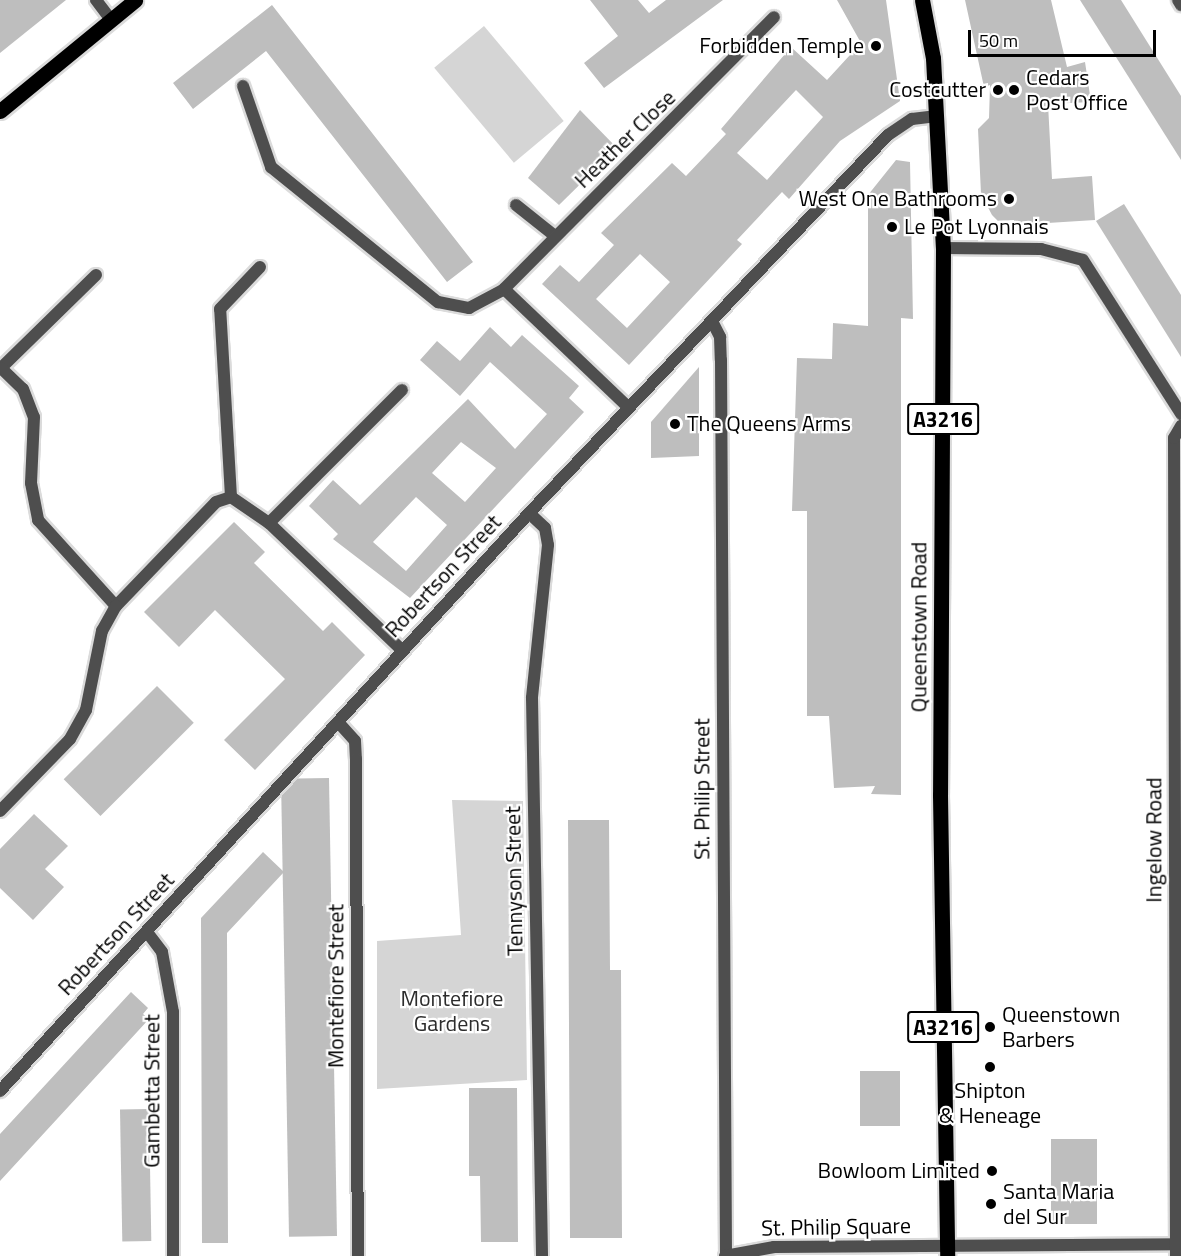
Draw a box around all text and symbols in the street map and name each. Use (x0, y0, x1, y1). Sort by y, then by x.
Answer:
scale bar (971, 18, 1158, 56)
text: 50 m (979, 27, 1018, 54)
place label: Forbidden Temple (699, 33, 864, 59)
marker: Forbidden Temple (869, 39, 883, 53)
place label: Cedars Post Office (1026, 64, 1128, 116)
place label: Costcutter (889, 77, 986, 103)
marker: Costcutter (991, 83, 1005, 97)
marker: Cedars Post Office (1007, 83, 1021, 97)
street label: Heather Close (569, 84, 681, 194)
place label: West One Bathrooms (798, 186, 997, 212)
marker: West One Bathrooms (1002, 192, 1016, 206)
place label: Le Pot Lyonnais (904, 214, 1049, 240)
marker: Le Pot Lyonnais (885, 220, 899, 234)
road number: A3216 (907, 401, 979, 437)
place label: The Queens Arms (687, 411, 851, 437)
marker: The Queens Arms (668, 417, 682, 431)
street label: Robertson Street (379, 509, 507, 643)
street label: Queenstown Road (906, 542, 932, 712)
street label: St. Philip Street (689, 718, 715, 860)
street label: Ingelow Road (1141, 777, 1167, 903)
street label: Tennyson Street (499, 806, 529, 956)
street label: Robertson Street (52, 867, 180, 1001)
street label: Montefiore Street (323, 904, 349, 1068)
park label: Montefiore Gardens (401, 985, 503, 1036)
place label: Queenstown Barbers (1002, 1001, 1120, 1052)
road number: A3216 (907, 1009, 979, 1045)
street label: Gambetta Street (139, 1014, 165, 1168)
marker: Queenstown Barbers (983, 1020, 997, 1034)
marker: Shipton & Heneage (983, 1060, 997, 1074)
place label: Shipton & Heneage (939, 1077, 1041, 1128)
place label: Bowloom Limited (818, 1158, 980, 1184)
marker: Bowloom Limited (985, 1164, 999, 1178)
place label: Santa Maria del Sur (1003, 1178, 1114, 1230)
marker: Santa Maria del Sur (984, 1197, 998, 1211)
street label: St. Philip Square (761, 1212, 911, 1242)

